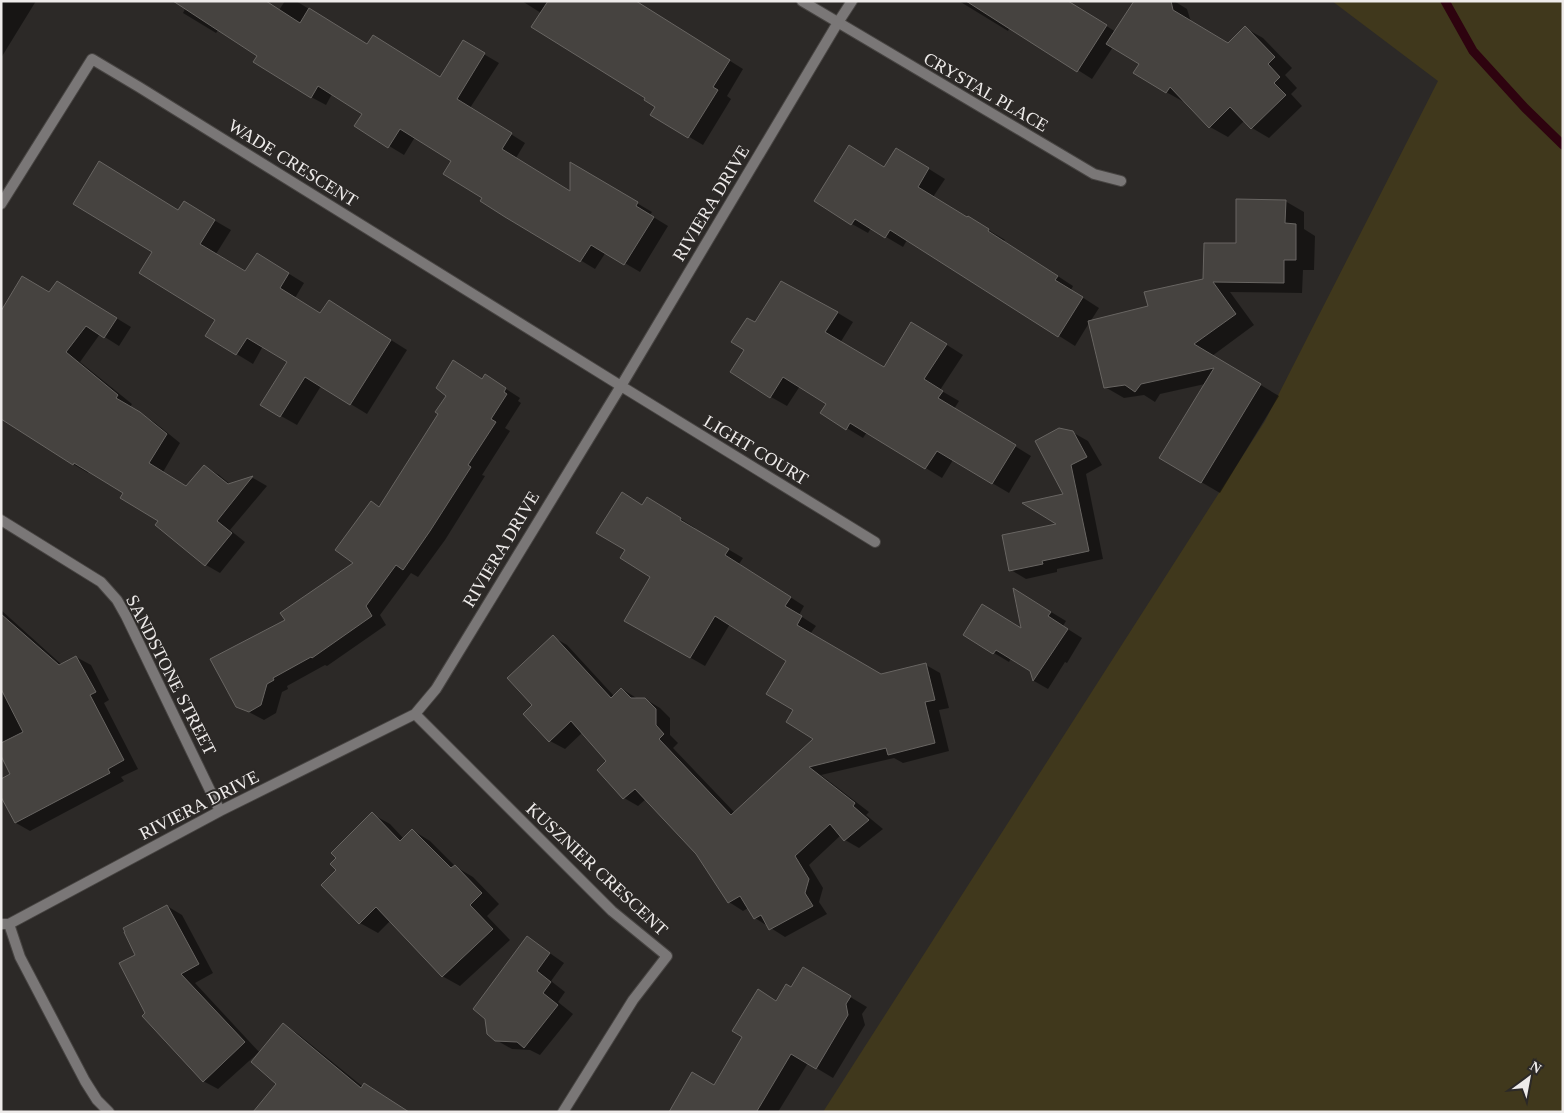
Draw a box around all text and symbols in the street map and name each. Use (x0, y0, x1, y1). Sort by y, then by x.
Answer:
street label: CRYSTAL PLACE (920, 48, 1052, 136)
street label: WADE CRESCENT (225, 115, 361, 211)
street label: RIVIERA DRIVE (669, 141, 753, 265)
street label: LIGHT COURT (700, 411, 812, 489)
street label: RIVIERA DRIVE (459, 487, 543, 611)
street label: SANDSTONE STREET (122, 592, 220, 758)
street label: RIVIERA DRIVE (136, 766, 262, 844)
street label: KUSZNIER CRESCENT (522, 798, 672, 940)
north arrow (1504, 1053, 1554, 1103)
text: N (1527, 1058, 1544, 1076)

